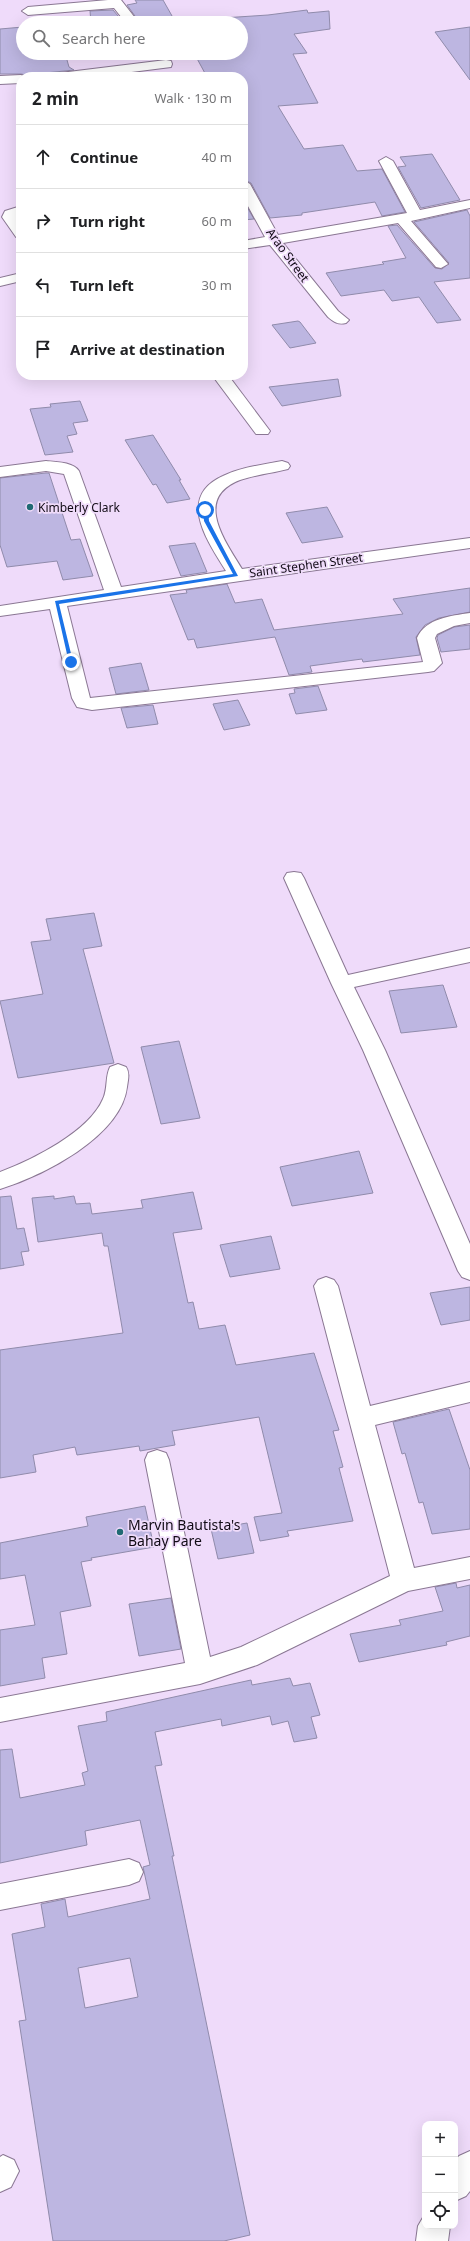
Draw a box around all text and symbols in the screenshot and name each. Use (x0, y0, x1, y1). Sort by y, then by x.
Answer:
search box (16, 16, 248, 60)
icon: search (30, 27, 52, 49)
text: Search here (62, 28, 145, 48)
text: 2 min (32, 87, 79, 110)
text: Walk · 130 m (154, 89, 232, 107)
icon: ahead (32, 146, 54, 168)
text: Continue (70, 147, 138, 167)
text: 40 m (202, 148, 232, 166)
icon: right (32, 210, 54, 232)
text: Turn right (70, 211, 145, 231)
text: 60 m (202, 212, 232, 230)
street label: Arao Street (263, 225, 314, 286)
icon: left (32, 274, 54, 296)
text: Turn left (70, 275, 134, 295)
text: 30 m (202, 276, 232, 294)
icon: arrive (32, 338, 54, 360)
text: Arrive at destination (70, 339, 225, 359)
place label: Kimberly Clark (38, 499, 121, 516)
route start (196, 501, 214, 519)
marker: Kimberly Clark (25, 502, 35, 512)
street label: Saint Stephen Street (248, 549, 365, 581)
route end (62, 653, 80, 671)
place label: Marvin Bautista's Bahay Pare (128, 1515, 241, 1550)
marker: Marvin Bautista's Bahay Pare (115, 1527, 125, 1537)
map controls (422, 2121, 458, 2229)
button: + (422, 2121, 458, 2157)
button: − (422, 2157, 458, 2193)
button: locate (422, 2193, 458, 2229)

